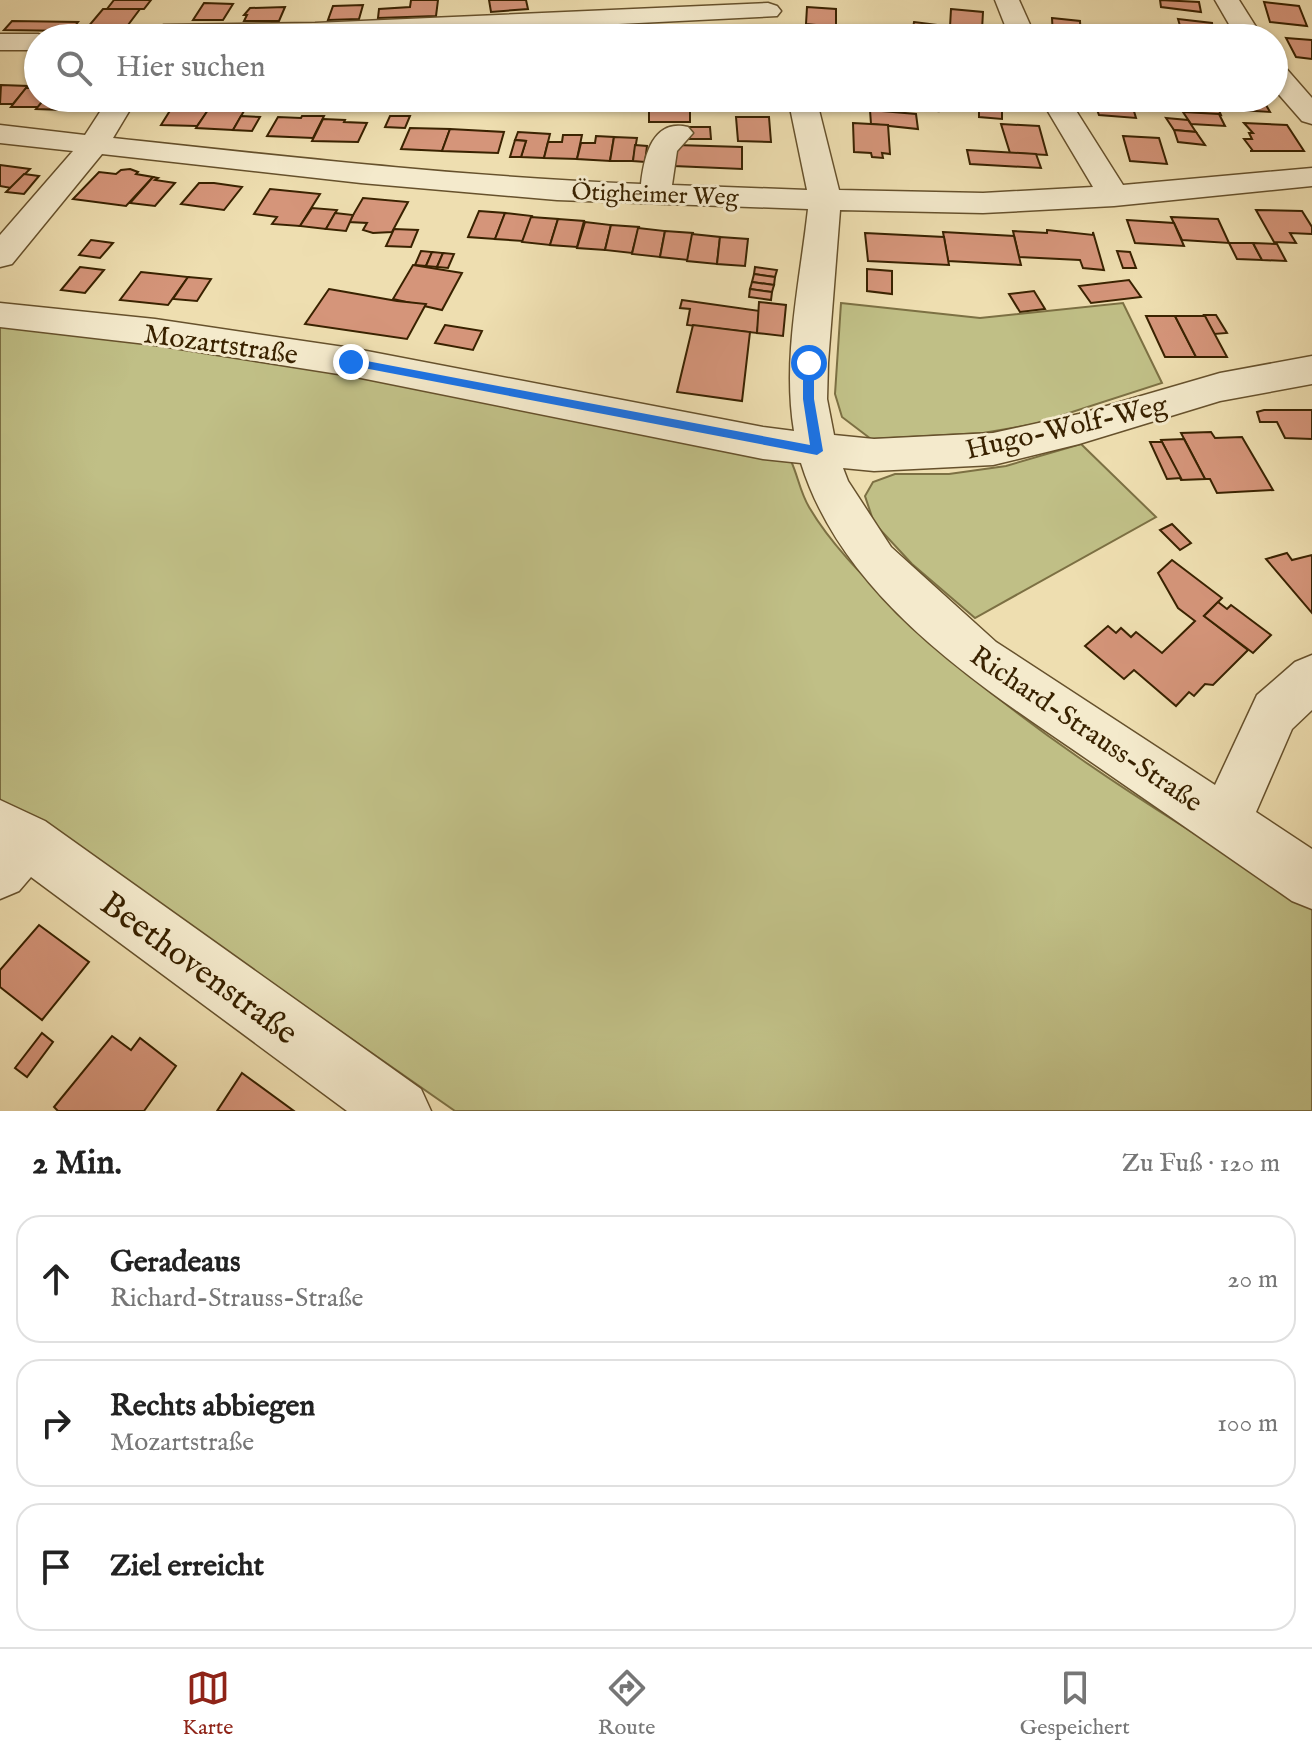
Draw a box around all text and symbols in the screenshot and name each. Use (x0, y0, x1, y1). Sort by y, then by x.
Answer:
search box (24, 24, 1288, 112)
icon: search (52, 46, 96, 90)
text: Hier suchen (116, 49, 266, 87)
street label: Ötigheimer Weg (571, 177, 740, 214)
street label: Mozartstraße (141, 317, 300, 374)
route end (333, 344, 369, 380)
route start (791, 345, 827, 381)
street label: Hugo-Wolf-Weg (962, 388, 1172, 469)
street label: Richard-Strauss-Straße (963, 639, 1209, 821)
street label: Beethovenstraße (91, 883, 306, 1055)
text: 2 Min. (32, 1142, 122, 1185)
text: Zu Fuß · 120 m (1122, 1147, 1280, 1180)
text: Geradeaus (110, 1244, 240, 1282)
icon: ahead (34, 1257, 78, 1301)
text: 20 m (1227, 1263, 1278, 1296)
text: Richard-Strauss-Straße (110, 1282, 363, 1315)
text: Rechts abbiegen (110, 1388, 315, 1426)
icon: right (34, 1401, 78, 1445)
text: 100 m (1217, 1407, 1278, 1440)
text: Mozartstraße (110, 1426, 254, 1459)
icon: arrive (34, 1545, 78, 1589)
text: Ziel erreicht (110, 1548, 264, 1586)
tab: Karte (182, 1666, 233, 1742)
tab: Route (598, 1666, 655, 1742)
tab: Gespeichert (1020, 1666, 1130, 1742)

